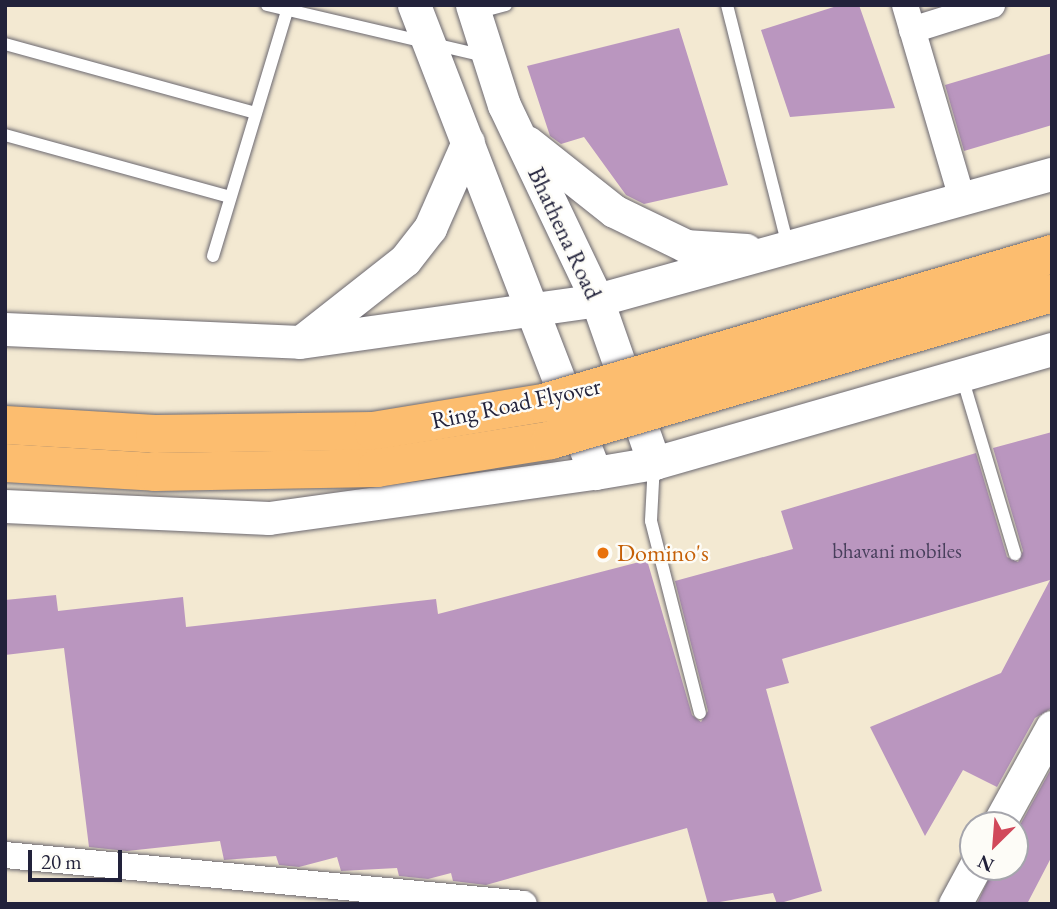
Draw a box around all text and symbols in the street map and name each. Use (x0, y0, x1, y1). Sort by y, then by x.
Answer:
street label: Bhathena Road (522, 162, 608, 304)
street label: Ring Road Flyover (429, 371, 603, 435)
house number: bhavani mobiles (832, 538, 962, 564)
place label: Domino's (617, 539, 709, 567)
marker: Domino's (595, 545, 611, 561)
north arrow (959, 811, 1029, 881)
scale bar (32, 836, 126, 880)
text: 20 m (41, 848, 82, 875)
text: N (974, 849, 998, 878)

